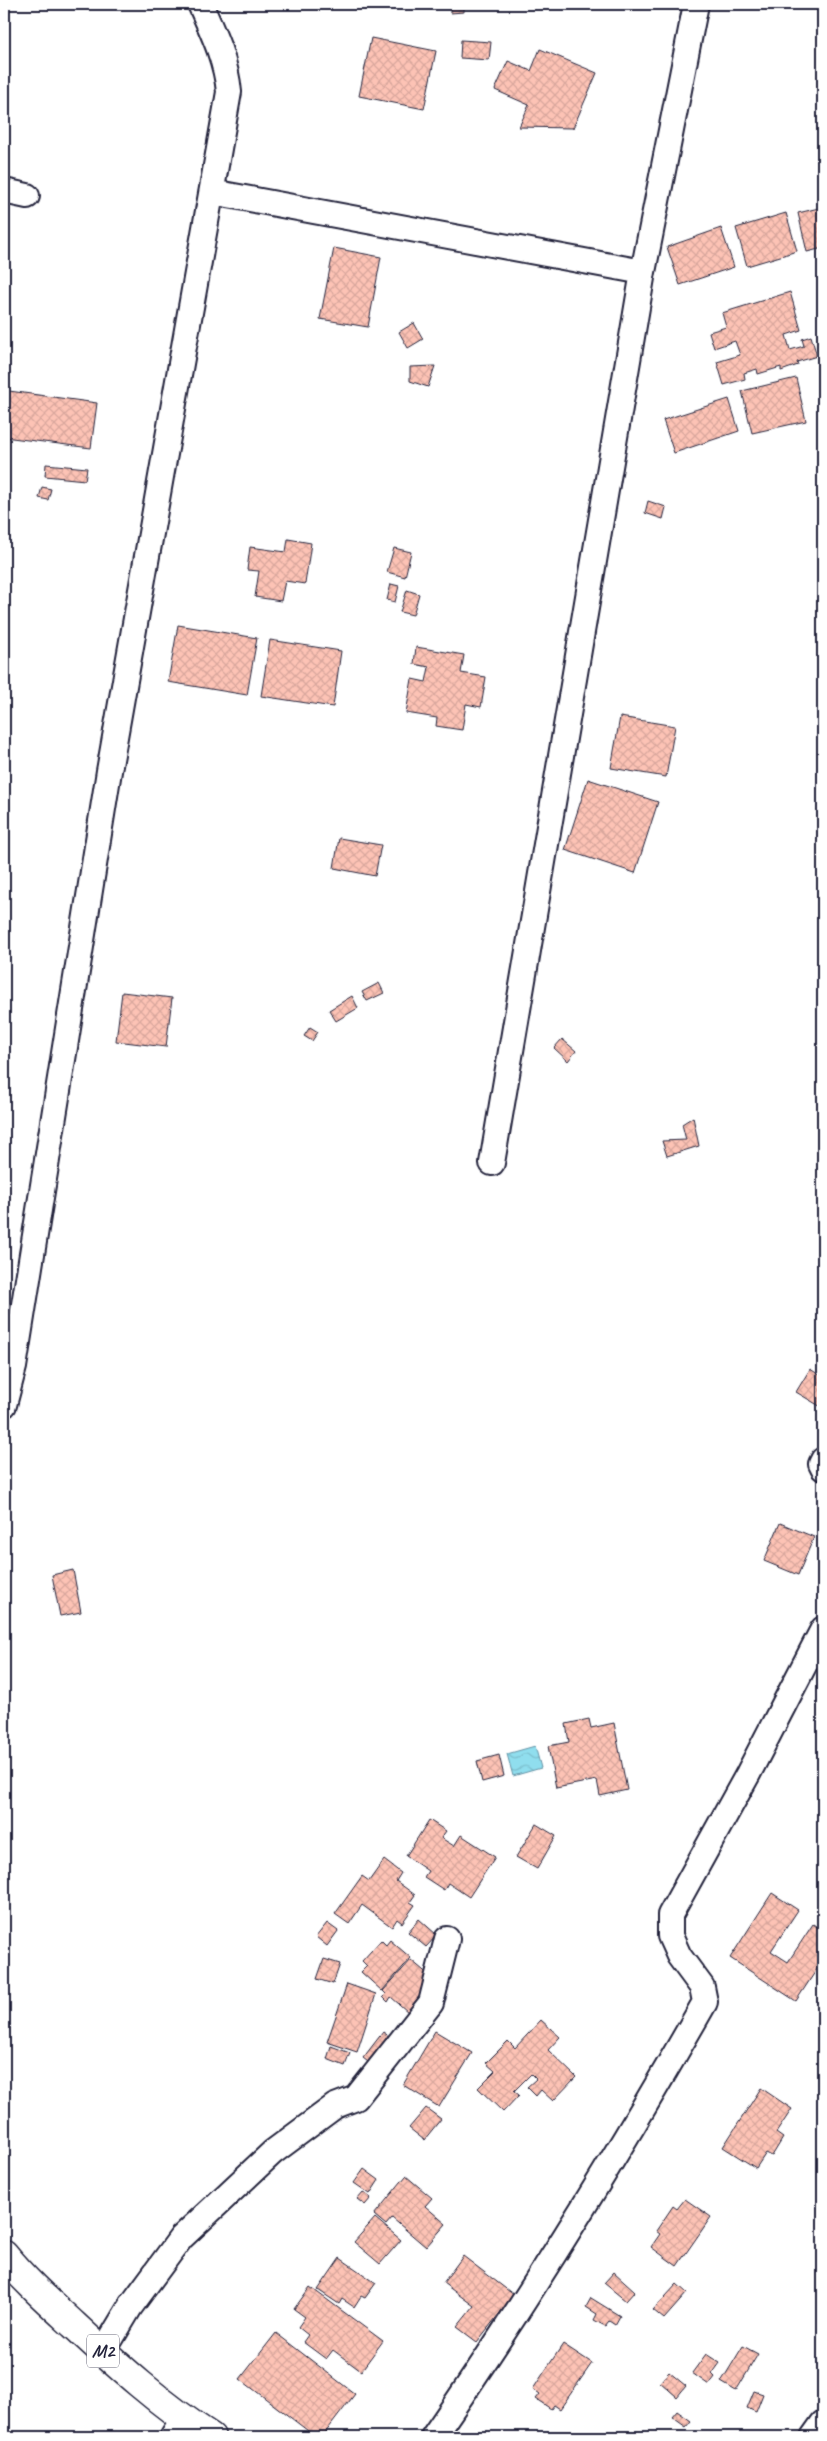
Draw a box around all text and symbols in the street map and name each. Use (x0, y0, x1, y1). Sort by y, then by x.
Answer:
road number: M2 (87, 2334, 119, 2368)

